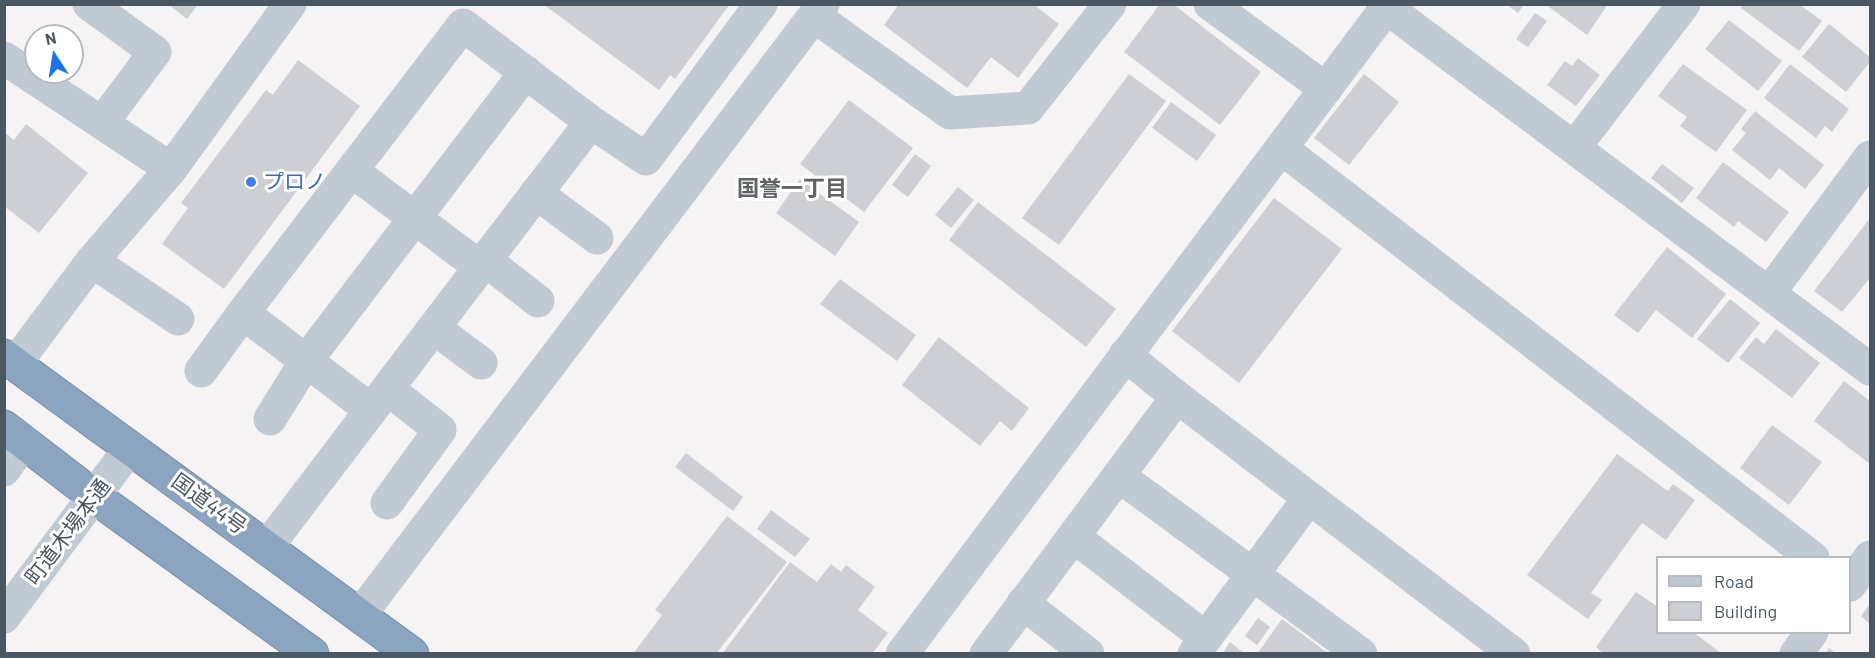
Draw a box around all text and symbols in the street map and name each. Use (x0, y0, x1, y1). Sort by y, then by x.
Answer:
north arrow (24, 24, 84, 84)
text: N (43, 27, 58, 48)
place label: プロノ (263, 169, 326, 195)
marker: プロノ (244, 175, 258, 189)
district label: 国誉一丁目 (737, 176, 847, 202)
street label: 国道44号 (167, 468, 251, 540)
street label: 町道木場本通 (20, 474, 116, 590)
legend (1656, 556, 1851, 634)
text: Road (1714, 570, 1754, 592)
text: Building (1714, 600, 1777, 622)

